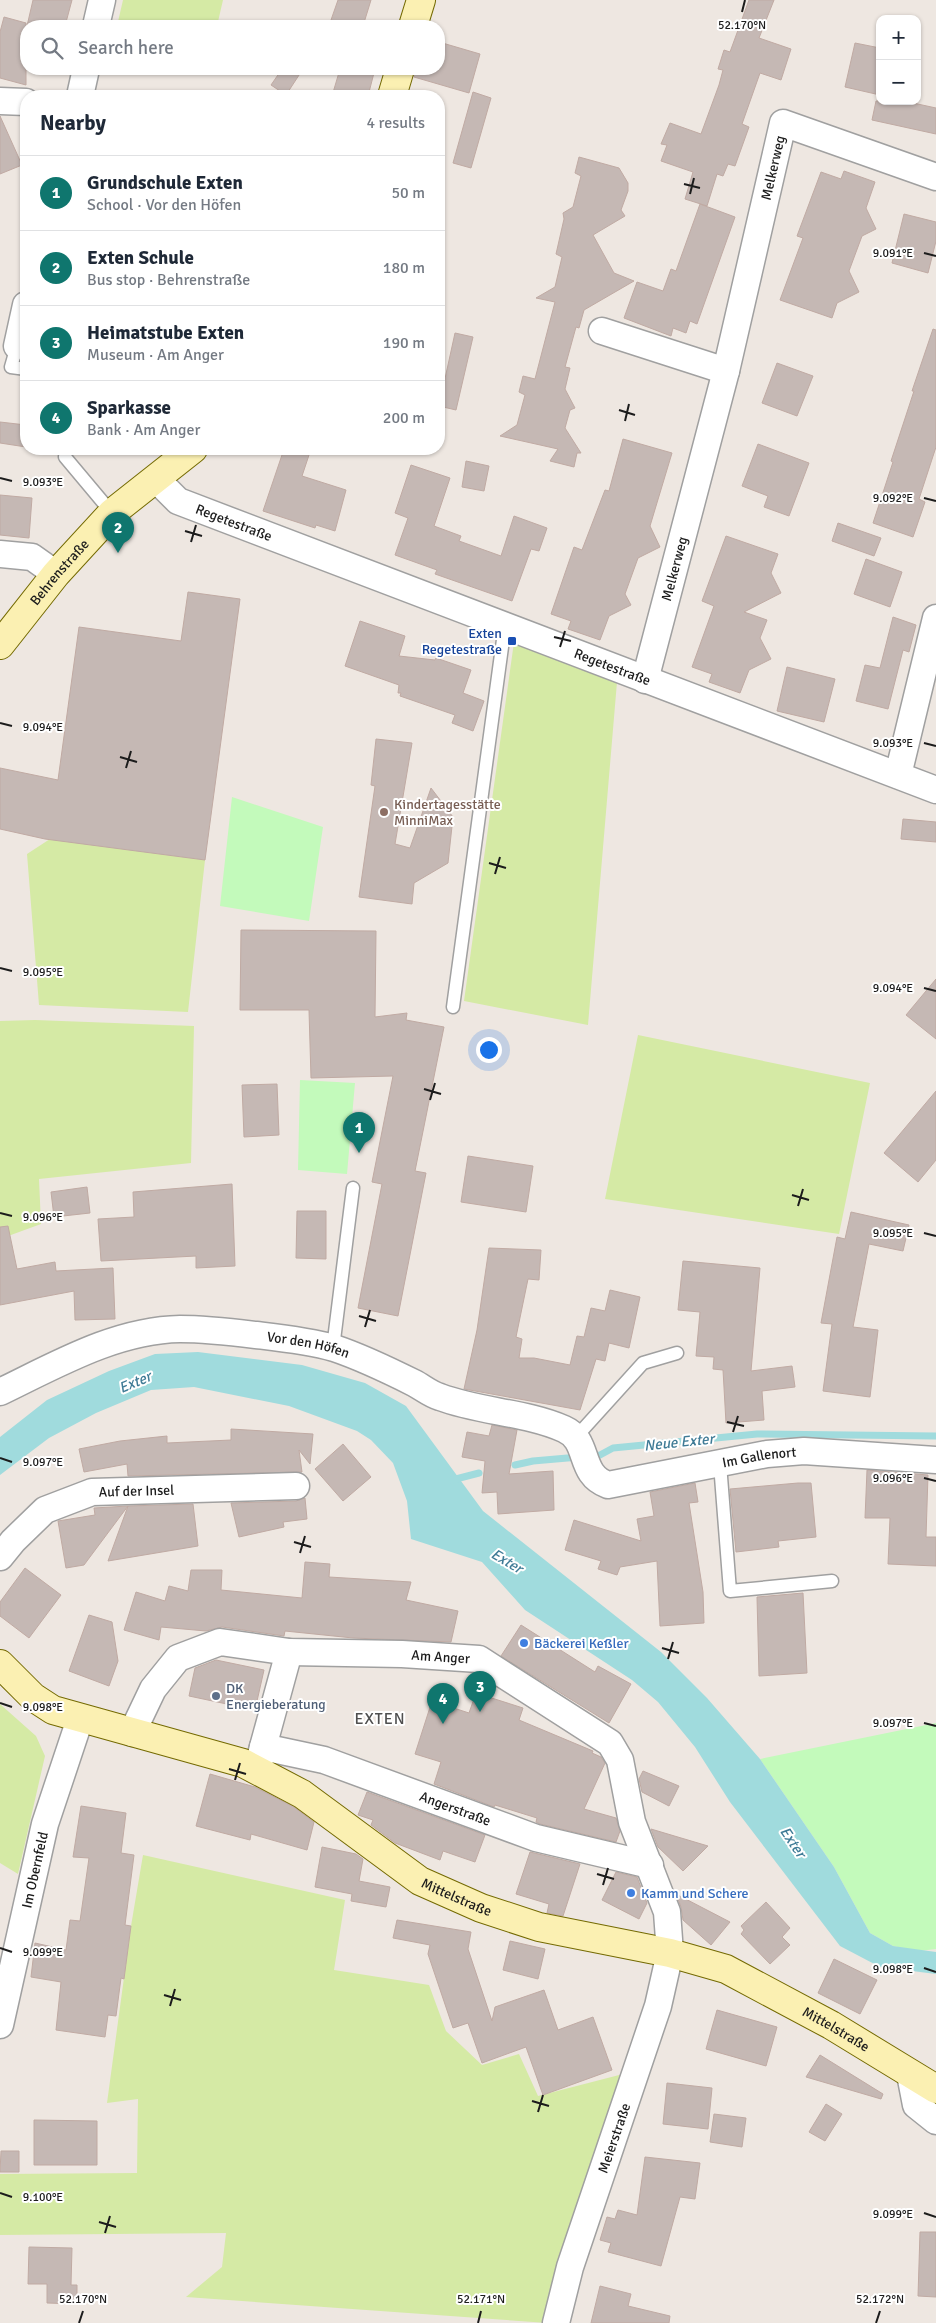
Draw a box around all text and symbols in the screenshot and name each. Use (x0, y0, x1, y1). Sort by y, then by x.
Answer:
map controls (876, 15, 921, 105)
button: + (876, 15, 921, 60)
text: 52.170°N (718, 18, 766, 33)
search box (20, 20, 445, 75)
icon: search (38, 34, 66, 62)
text: Search here (78, 36, 174, 60)
button: − (876, 60, 921, 105)
text: Nearby (40, 110, 106, 136)
text: 4 results (366, 113, 425, 133)
street label: Melkerweg (758, 134, 789, 202)
text: Grundschule Exten (87, 171, 243, 195)
text: 1 (52, 183, 60, 203)
text: 50 m (391, 183, 425, 203)
text: School · Vor den Höfen (87, 195, 241, 215)
text: Exten Schule (87, 246, 194, 270)
text: 9.091°E (873, 246, 913, 261)
text: 2 (52, 258, 60, 278)
text: 180 m (383, 258, 425, 278)
text: Bus stop · Behrenstraße (87, 270, 250, 290)
text: Heimatstube Exten (87, 321, 244, 345)
text: 3 (52, 333, 60, 353)
text: 190 m (383, 333, 425, 353)
text: Museum · Am Anger (87, 345, 224, 365)
text: Sparkasse (87, 396, 171, 420)
text: 4 (52, 408, 60, 428)
text: 200 m (383, 408, 425, 428)
text: Bank · Am Anger (87, 420, 200, 440)
text: 9.093°E (23, 475, 63, 490)
text: 9.092°E (873, 491, 913, 506)
street label: Regetestraße (193, 501, 274, 545)
pin: 2 (102, 512, 134, 553)
street label: Melkerweg (658, 535, 691, 603)
street label: Behrenstraße (27, 536, 93, 609)
place label: Exten Regetestraße (422, 625, 502, 658)
marker: Exten Regetestraße (506, 635, 518, 647)
street label: Regetestraße (572, 645, 653, 689)
text: 9.094°E (23, 720, 63, 735)
text: 9.093°E (873, 736, 913, 751)
place label: Kindertagesstätte MinniMax (394, 796, 501, 829)
marker: Kindertagesstätte MinniMax (378, 806, 390, 818)
text: 9.095°E (23, 965, 63, 980)
text: 9.094°E (873, 981, 913, 996)
your location (476, 1037, 502, 1063)
pin: 1 (343, 1112, 375, 1153)
text: 9.096°E (23, 1210, 63, 1225)
text: 9.095°E (873, 1226, 913, 1241)
street label: Vor den Höfen (266, 1328, 352, 1362)
water label: Exter (116, 1366, 156, 1397)
water label: Neue Exter (643, 1429, 717, 1455)
street label: Im Gallenort (721, 1444, 797, 1472)
text: 9.097°E (23, 1455, 63, 1470)
text: 9.096°E (873, 1471, 913, 1486)
street label: Auf der Insel (98, 1482, 175, 1501)
water label: Exter (488, 1545, 528, 1579)
place label: Bäckerei Keßler (534, 1635, 630, 1652)
marker: Bäckerei Keßler (518, 1637, 530, 1649)
street label: Am Anger (411, 1647, 471, 1667)
pin: 3 (464, 1671, 496, 1712)
place label: DK Energieberatung (226, 1680, 326, 1713)
pin: 4 (427, 1683, 459, 1724)
marker: DK Energieberatung (210, 1690, 222, 1702)
text: 9.098°E (23, 1700, 63, 1715)
district label: EXTEN (354, 1709, 406, 1729)
text: 9.097°E (873, 1716, 913, 1731)
street label: Angerstraße (417, 1788, 493, 1830)
water label: Exter (776, 1823, 811, 1863)
street label: Im Obernfeld (18, 1830, 52, 1910)
street label: Mittelstraße (419, 1875, 494, 1920)
place label: Kamm und Schere (641, 1885, 749, 1902)
marker: Kamm und Schere (625, 1887, 637, 1899)
text: 9.099°E (23, 1945, 63, 1960)
text: 9.098°E (873, 1962, 913, 1977)
street label: Mittelstraße (799, 2003, 873, 2056)
street label: Meierstraße (595, 2101, 634, 2176)
text: 9.100°E (23, 2190, 63, 2205)
text: 9.099°E (873, 2207, 913, 2222)
text: 52.170°N (59, 2292, 107, 2307)
text: 52.171°N (457, 2292, 505, 2307)
text: 52.172°N (856, 2292, 904, 2307)

